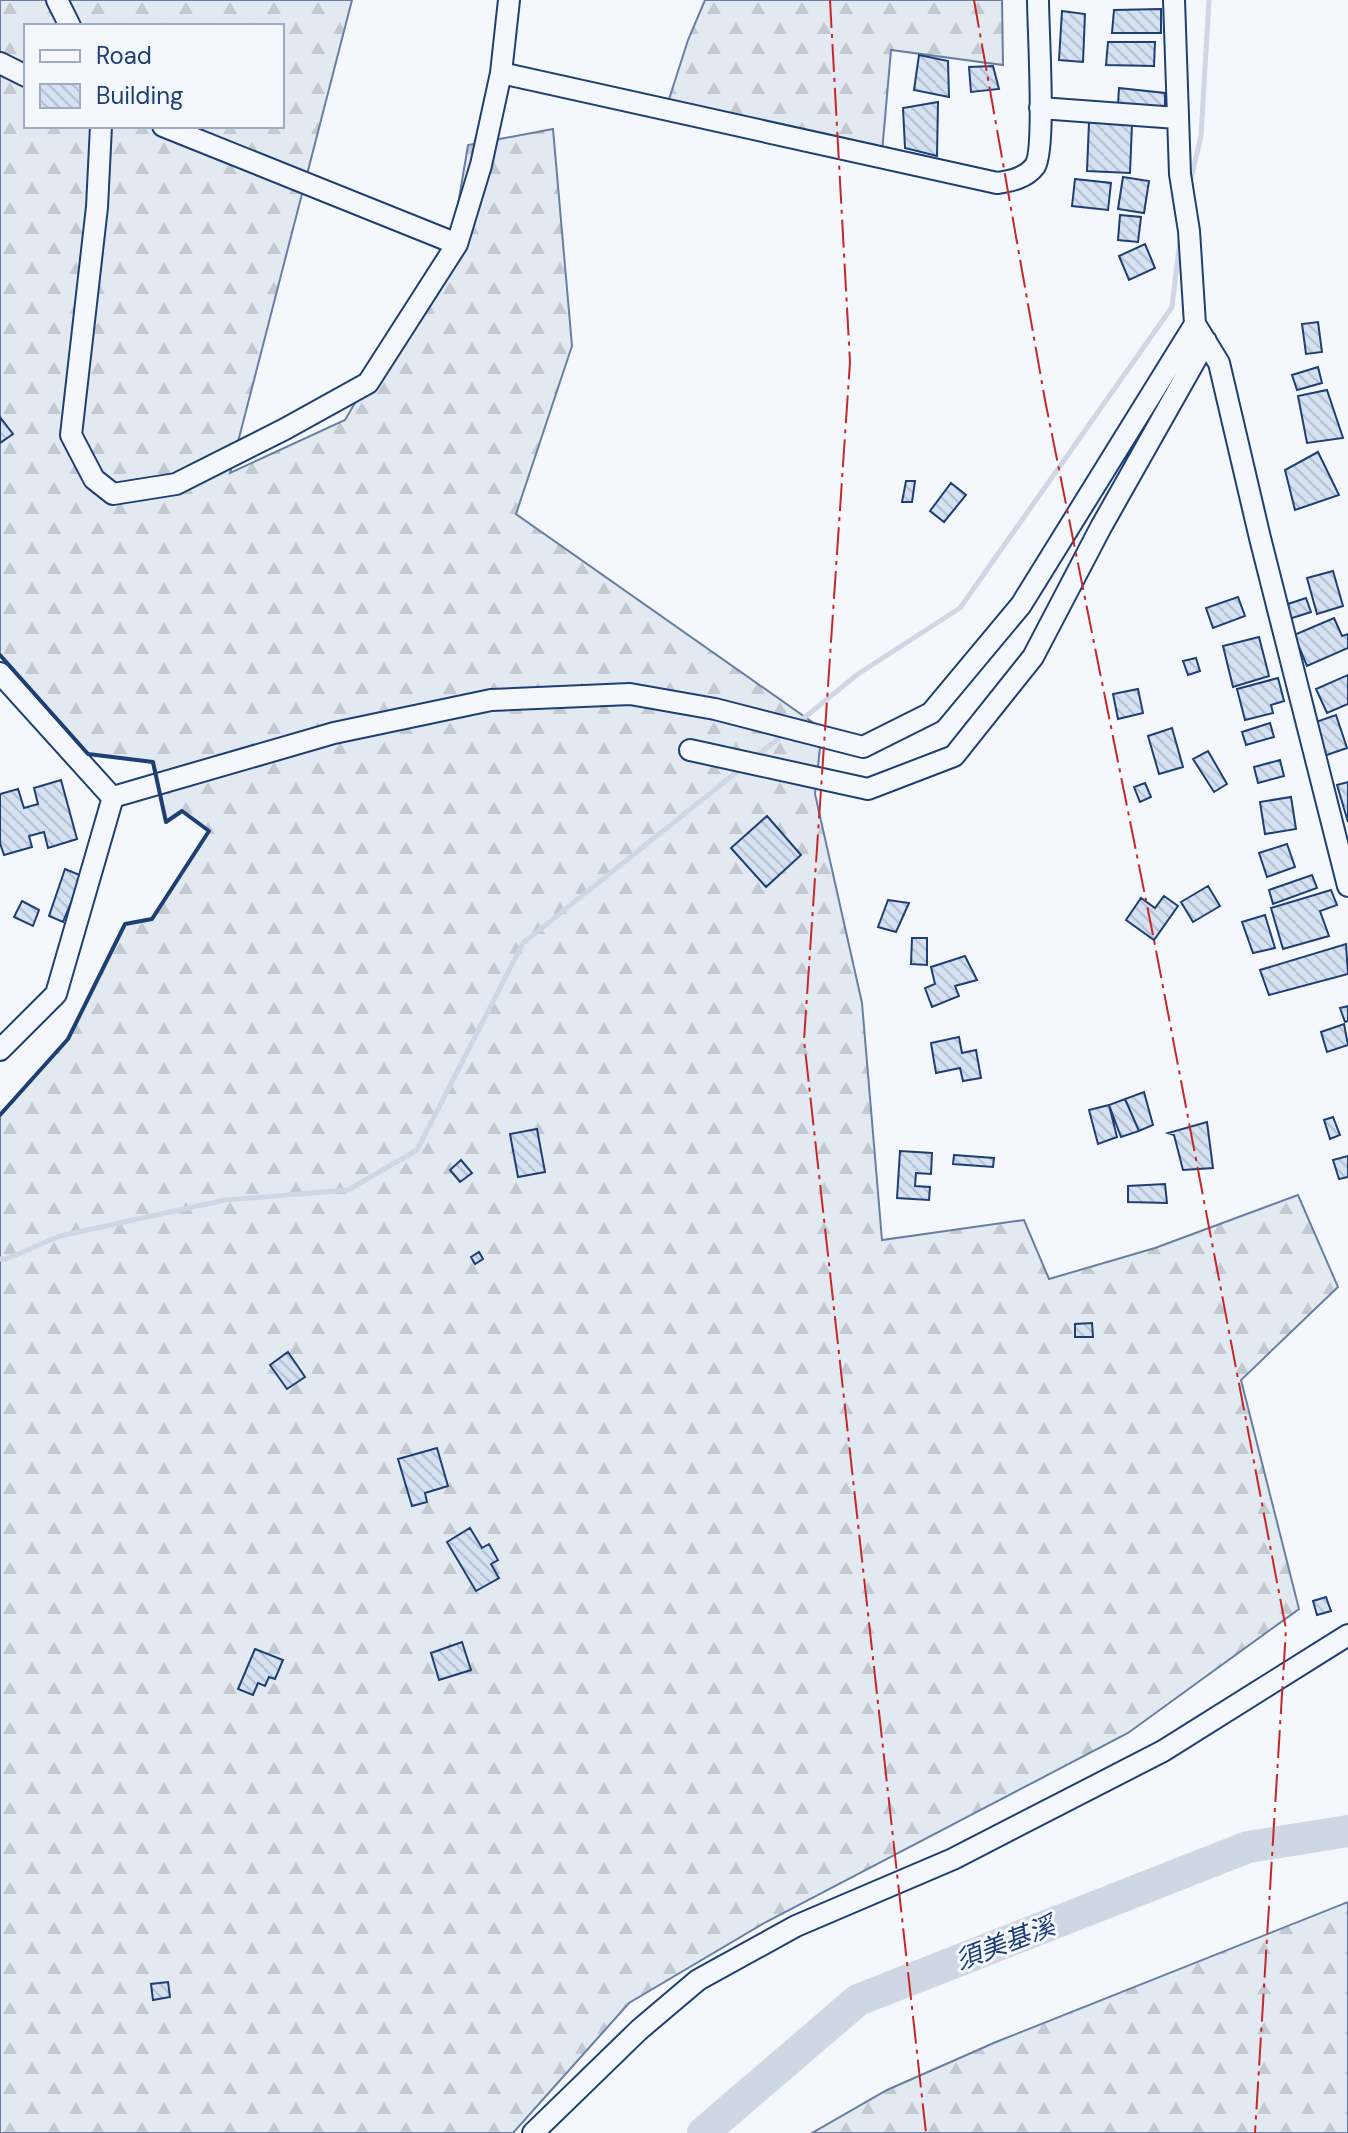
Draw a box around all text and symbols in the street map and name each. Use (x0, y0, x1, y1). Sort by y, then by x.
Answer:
legend (24, 24, 284, 128)
text: Road (96, 40, 152, 71)
text: Building (96, 80, 183, 111)
water label: 須美基溪 (950, 1907, 1063, 1978)

